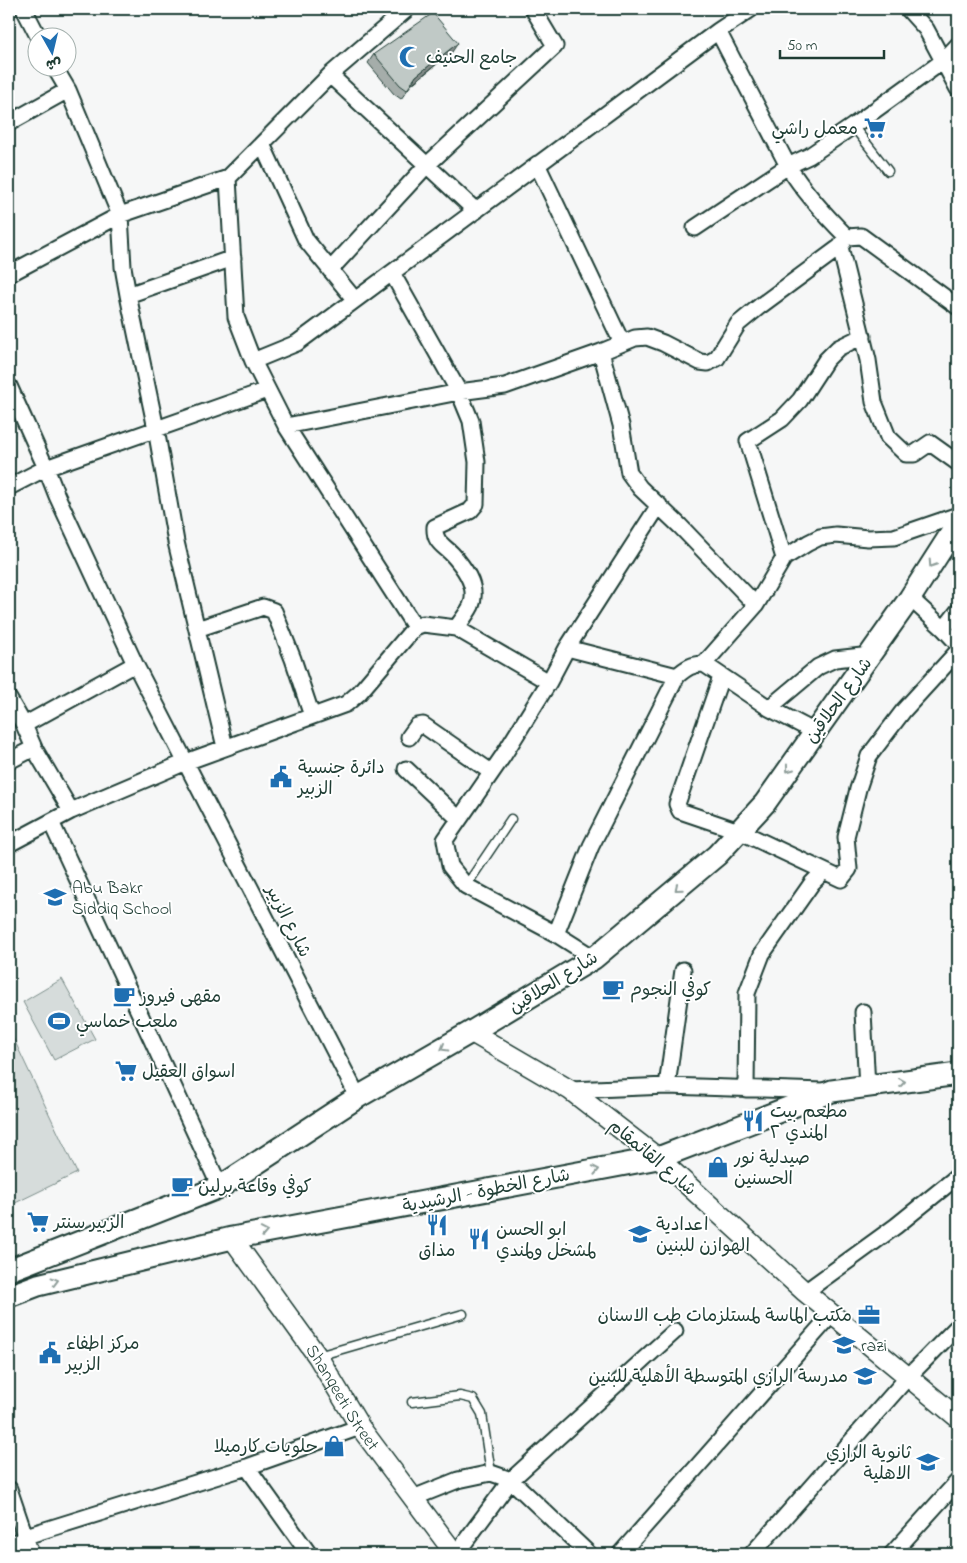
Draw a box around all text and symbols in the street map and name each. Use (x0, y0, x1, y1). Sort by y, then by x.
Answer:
north arrow (28, 28, 78, 78)
scale bar (780, 28, 883, 60)
text: 50 m (787, 35, 818, 57)
mosque icon: جامع الحنيف (397, 44, 423, 70)
place label: جامع الحنيف (426, 46, 517, 72)
text: ش (45, 52, 63, 75)
supermarket icon: معمل راشي (862, 115, 888, 141)
place label: معمل راشي (772, 117, 858, 144)
one-way arrow (929, 559, 938, 568)
street label: شارع الحلاقين (799, 653, 880, 750)
place label: دائرة جنسية الزبير (296, 756, 385, 803)
one-way arrow (786, 763, 795, 773)
public building icon: دائرة جنسية الزبير (268, 764, 294, 790)
place label: Abu Bakr Siddiq School (72, 876, 172, 923)
street label: شارع الزبير (257, 879, 317, 963)
one-way arrow (675, 882, 684, 891)
school or university icon: Abu Bakr Siddiq School (42, 884, 68, 910)
street label: شارع الحلاقين (504, 946, 604, 1021)
cafe icon: كوفي النجوم (600, 976, 626, 1002)
place label: كوفي النجوم (630, 977, 712, 1004)
cafe icon: مقهى فيروز (111, 983, 137, 1009)
place label: مقهى فيروز (138, 985, 221, 1011)
sports icon: ملعب خماسي (46, 1008, 72, 1034)
place label: ملعب خماسي (76, 1010, 178, 1037)
one-way arrow (440, 1042, 449, 1052)
supermarket icon: اسواق العقيل (113, 1058, 139, 1084)
place label: اسواق العقيل (142, 1060, 235, 1086)
one-way arrow (898, 1077, 906, 1088)
place label: مطعم بيت المندي ٢ (770, 1100, 848, 1147)
restaurant icon: مطعم بيت المندي ٢ (740, 1108, 766, 1134)
street label: شارع القائمقام (602, 1114, 701, 1203)
place label: صيدلية نور الحسنين (733, 1146, 810, 1193)
shop icon: صيدلية نور الحسنين (705, 1154, 731, 1180)
street label: شارع الخطوة - الرشيدية (400, 1163, 572, 1221)
one-way arrow (592, 1165, 600, 1175)
cafe icon: كوفي وقاعة برلين (169, 1173, 195, 1199)
place label: كوفي وقاعة برلين (198, 1174, 312, 1201)
supermarket icon: الزبير سنتر (25, 1209, 51, 1235)
place label: الزبير سنتر (52, 1211, 125, 1237)
restaurant icon: مذاق (424, 1212, 450, 1238)
place label: اعدادية الهوازن للبنين (656, 1213, 750, 1260)
place label: ابو الحسن لمشخل ولمندي (496, 1218, 597, 1265)
school or university icon: اعدادية الهوازن للبنين (627, 1221, 653, 1247)
restaurant icon: ابو الحسن لمشخل ولمندي (466, 1226, 492, 1252)
one-way arrow (260, 1227, 269, 1238)
place label: مذاق (418, 1239, 456, 1265)
one-way arrow (50, 1276, 58, 1286)
office icon: مكتب الماسة لمستلزمات طب الاسنان (856, 1302, 882, 1328)
place label: مكتب الماسة لمستلزمات طب الاسنان (598, 1304, 852, 1330)
place label: مركز اطفاء الزبير (64, 1332, 139, 1379)
school or university icon: razi (831, 1332, 857, 1358)
place label: razi (861, 1334, 887, 1360)
street label: Shanqeeti Street (298, 1339, 385, 1457)
public building icon: مركز اطفاء الزبير (37, 1340, 63, 1366)
school or university icon: مدرسة الرازي المتوسطة الأهلية للبنين (852, 1363, 878, 1389)
place label: مدرسة الرازي المتوسطة الأهلية للبنين (589, 1364, 848, 1391)
shop icon: حلويات كارميلا (321, 1433, 347, 1459)
place label: حلويات كارميلا (214, 1435, 318, 1461)
place label: ثانوية الرازي الاهلية (826, 1441, 912, 1488)
school or university icon: ثانوية الرازي الاهلية (915, 1449, 941, 1475)

